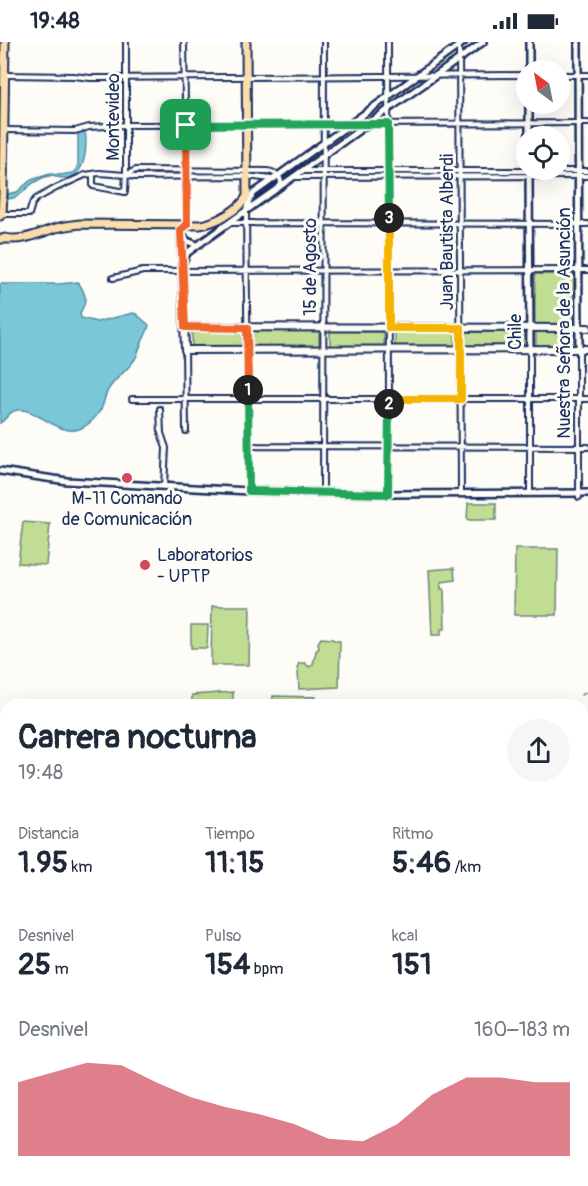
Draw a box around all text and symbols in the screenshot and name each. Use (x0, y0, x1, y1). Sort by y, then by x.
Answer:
text: 19:48 (30, 7, 80, 35)
north arrow (516, 60, 570, 114)
map controls (516, 60, 570, 180)
street label: Montevideo (102, 73, 125, 161)
pin (160, 99, 211, 150)
icon: arrive (169, 108, 202, 141)
button: locate (516, 126, 570, 180)
street label: Juan Bautista Alberdi (436, 154, 459, 310)
pin: 3 (374, 203, 404, 233)
street label: Nuestra Señora de la Asunción (553, 207, 576, 439)
text: 3 (385, 208, 393, 228)
street label: 15 de Agosto (299, 218, 322, 316)
street label: Chile (504, 314, 527, 350)
pin: 1 (233, 375, 263, 405)
text: 1 (245, 380, 251, 400)
pin: 2 (374, 389, 404, 419)
text: 2 (385, 394, 393, 414)
marker: M-11 Comando de Comunicación (120, 471, 134, 485)
place label: M-11 Comando de Comunicación (62, 487, 192, 531)
place label: Laboratorios - UPTP (157, 544, 253, 588)
marker: Laboratorios - UPTP (138, 558, 152, 572)
text: Carrera nocturna (18, 717, 257, 758)
button: share (507, 719, 570, 782)
text: 19:48 (18, 760, 63, 785)
text: Distancia (18, 824, 79, 844)
text: Tiempo (205, 824, 255, 844)
text: Ritmo (392, 824, 433, 844)
text: 1.95 (18, 844, 68, 881)
text: 11:15 (205, 844, 264, 881)
text: 5:46 (392, 844, 451, 881)
text: km (68, 857, 92, 877)
text: /km (451, 857, 481, 877)
text: Desnivel (18, 926, 74, 946)
text: Pulso (205, 926, 241, 946)
text: kcal (392, 926, 418, 946)
text: 25 (18, 946, 51, 983)
text: 154 (205, 946, 250, 983)
text: 151 (392, 946, 432, 983)
text: m (51, 959, 69, 979)
text: bpm (250, 959, 283, 979)
text: Desnivel (18, 1017, 88, 1042)
text: 160–183 m (474, 1017, 570, 1042)

